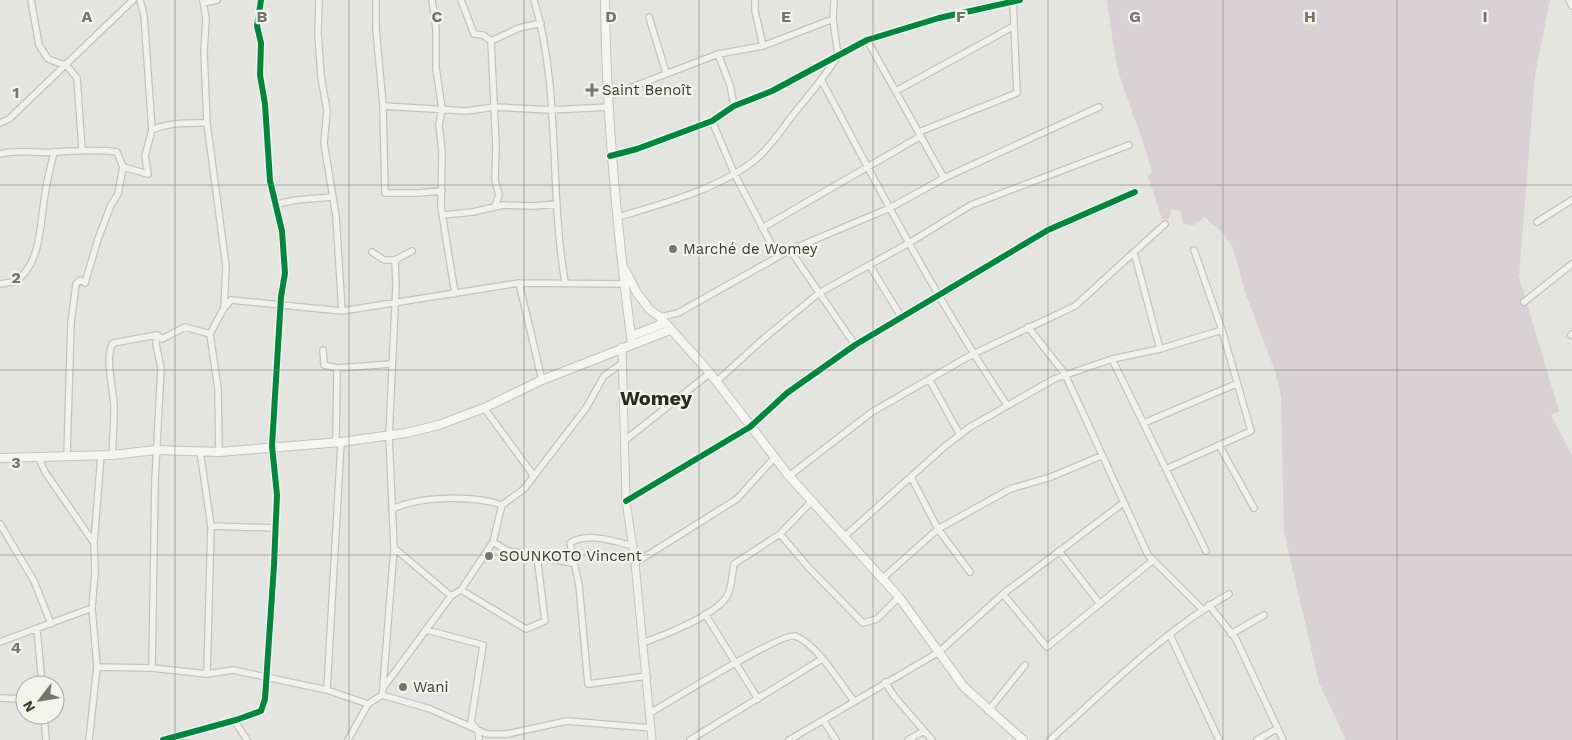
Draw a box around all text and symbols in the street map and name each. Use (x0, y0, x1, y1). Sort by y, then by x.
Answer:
text: A (82, 7, 93, 26)
text: B (257, 7, 268, 26)
text: C (432, 7, 443, 26)
text: D (605, 7, 617, 26)
text: E (781, 7, 791, 26)
text: F (956, 7, 966, 26)
text: G (1129, 7, 1141, 26)
text: H (1304, 7, 1316, 26)
text: I (1482, 7, 1488, 26)
place label: Saint Benoît (602, 81, 692, 99)
text: 1 (13, 83, 19, 102)
marker: Saint Benoît (586, 84, 598, 96)
place label: Marché de Womey (683, 240, 818, 258)
marker: Marché de Womey (667, 243, 679, 255)
text: 2 (11, 268, 21, 287)
district label: Womey (620, 386, 693, 410)
text: 3 (11, 453, 21, 472)
place label: SOUNKOTO Vincent (499, 547, 643, 565)
marker: SOUNKOTO Vincent (483, 550, 495, 562)
text: 4 (11, 638, 21, 657)
north arrow (15, 675, 65, 725)
place label: Wani (413, 678, 449, 696)
marker: Wani (397, 681, 409, 693)
text: N (19, 698, 38, 715)

